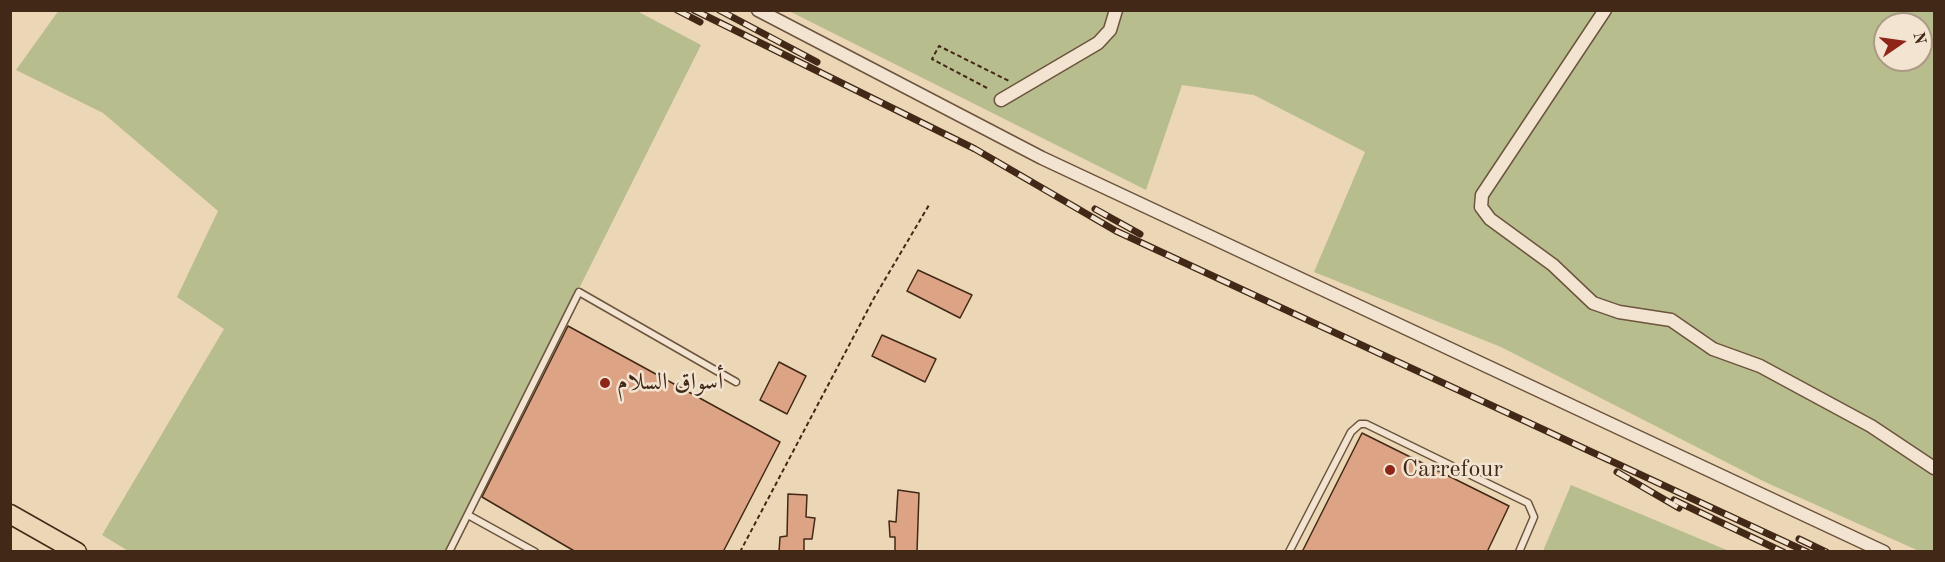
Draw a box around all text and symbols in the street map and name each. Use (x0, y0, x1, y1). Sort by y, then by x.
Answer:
north arrow (1873, 12, 1933, 72)
text: N (1909, 31, 1928, 46)
place label: أسواق السلام (617, 369, 723, 397)
marker: أسواق السلام (598, 376, 612, 390)
place label: Carrefour (1402, 456, 1503, 484)
marker: Carrefour (1383, 463, 1397, 477)

